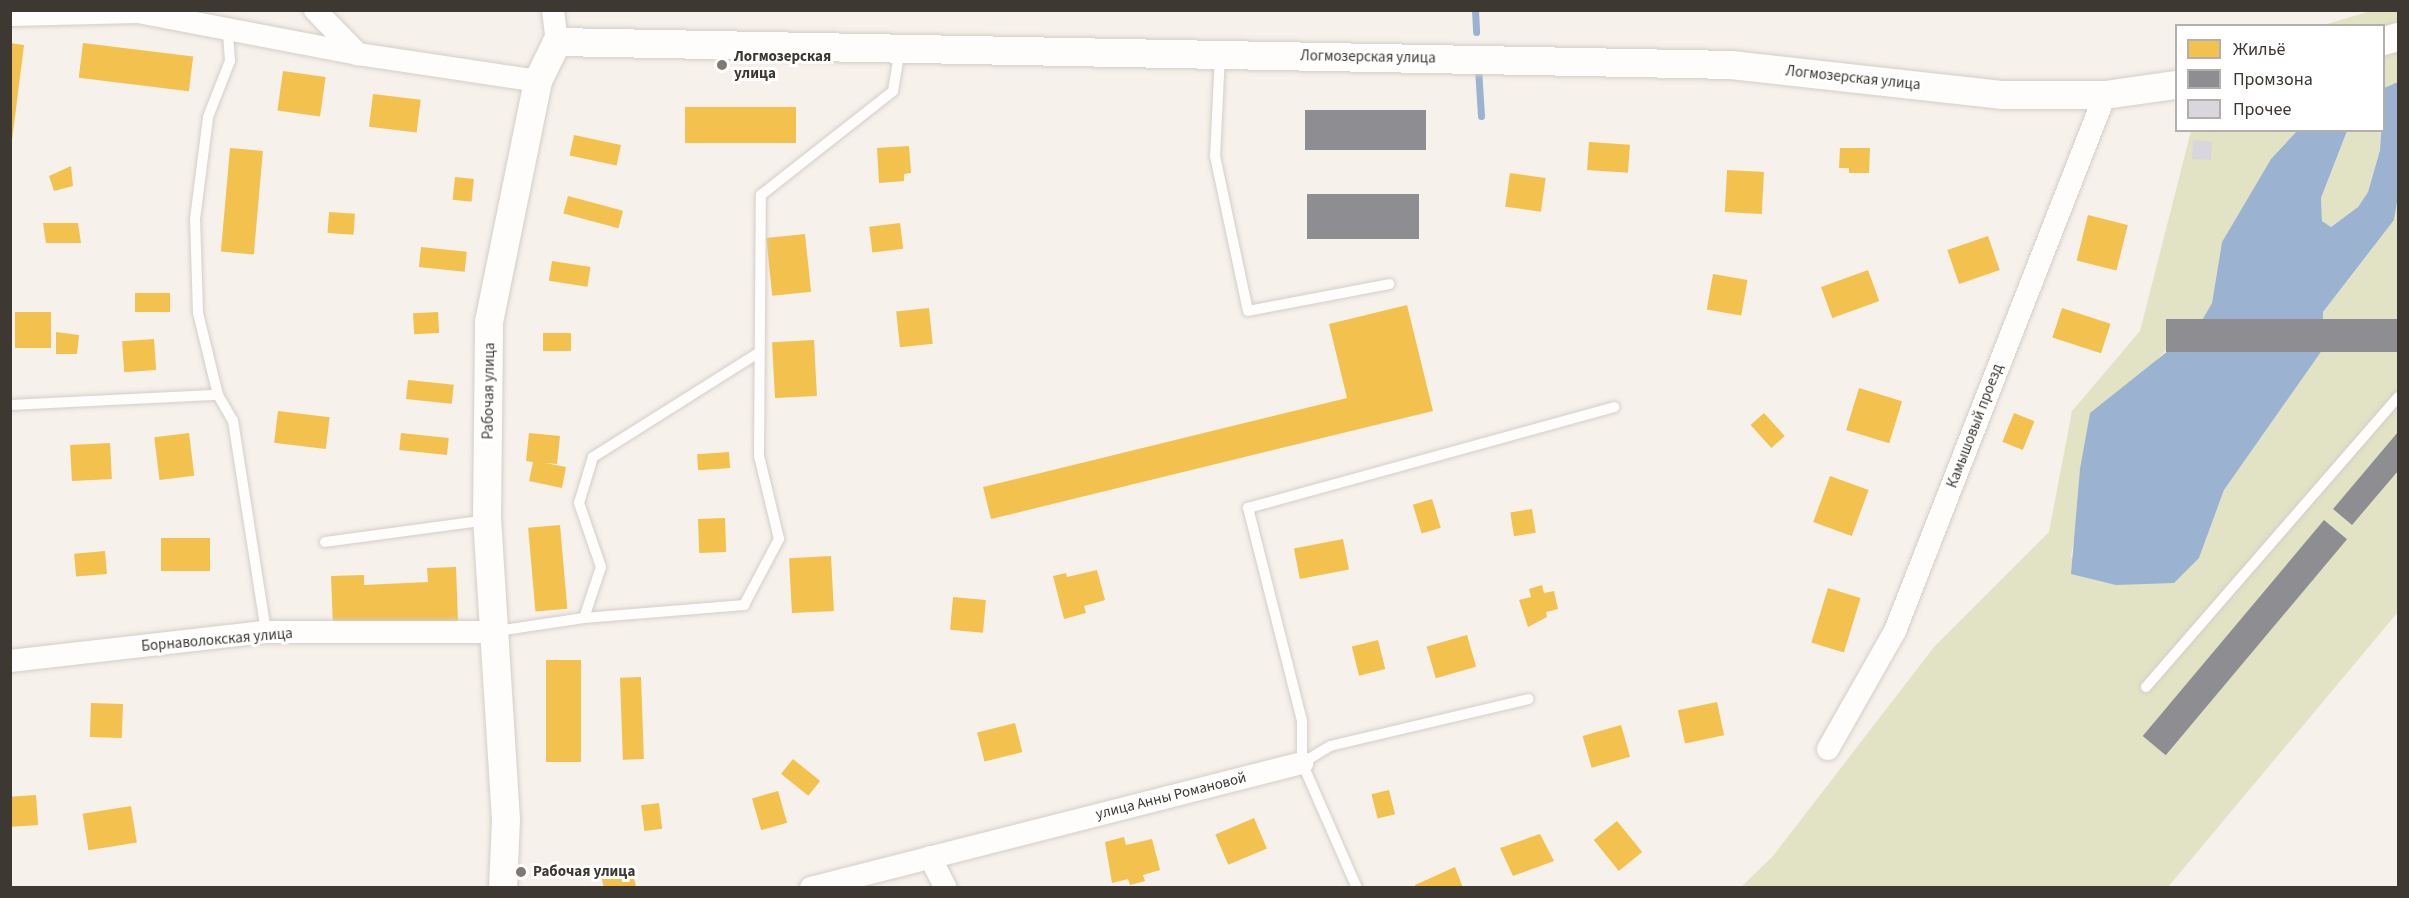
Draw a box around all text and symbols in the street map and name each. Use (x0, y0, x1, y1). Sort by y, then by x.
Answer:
legend (2175, 24, 2385, 132)
text: Жильё (2233, 37, 2285, 62)
place label: Логмозерская улица (734, 47, 831, 82)
street label: Логмозерская улица (1300, 47, 1436, 67)
marker: Логмозерская улица (715, 58, 729, 72)
street label: Логмозерская улица (1785, 62, 1921, 94)
text: Промзона (2233, 67, 2313, 92)
text: Прочее (2233, 97, 2291, 122)
street label: Рабочая улица (479, 342, 499, 440)
street label: Камышовый проезд (1943, 361, 2007, 491)
street label: Борнаволокская улица (141, 624, 293, 656)
street label: улица Анны Романовой (1094, 769, 1248, 823)
place label: Рабочая улица (533, 863, 635, 881)
marker: Рабочая улица (514, 865, 528, 879)

